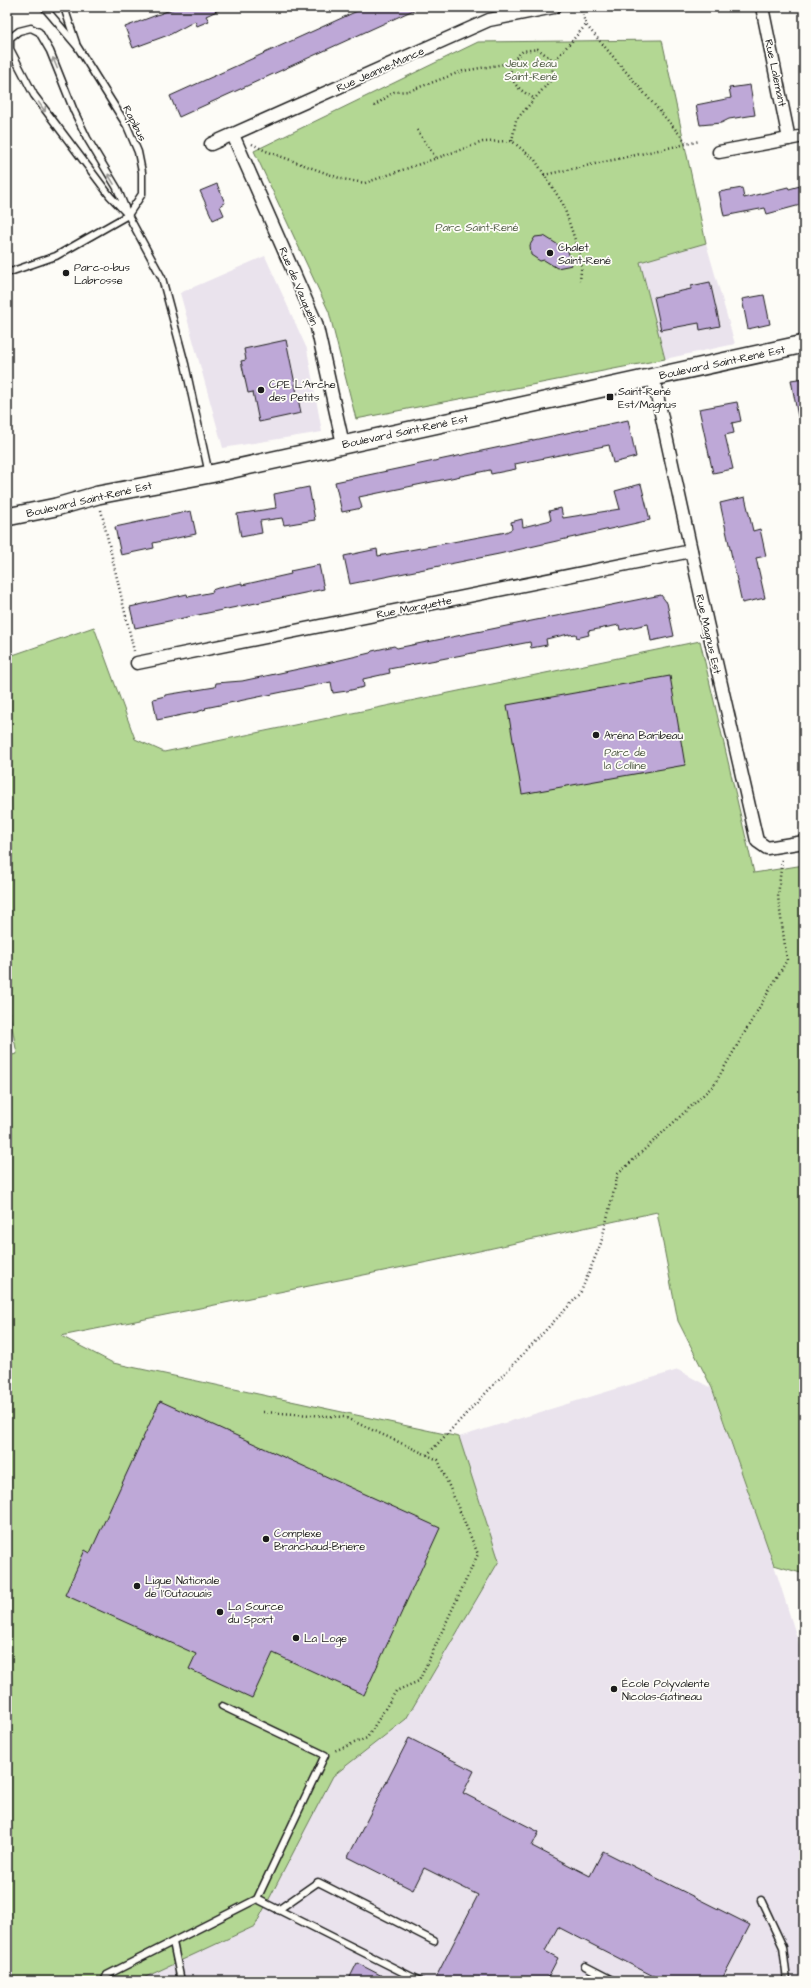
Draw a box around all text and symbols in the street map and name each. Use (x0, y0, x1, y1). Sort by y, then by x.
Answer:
street label: Rue Lalemant (761, 38, 790, 109)
street label: Rue Jeanne-Mance (334, 43, 427, 96)
park label: Jeux d'eau Saint-René (505, 56, 558, 84)
one-way arrow (50, 57, 58, 69)
one-way arrow (38, 101, 46, 112)
street label: Rapibus (119, 103, 150, 144)
one-way arrow (107, 173, 115, 185)
park label: Parc Saint-René (436, 220, 519, 235)
place label: Chalet Saint-René (558, 240, 611, 268)
street label: Rue de Vauquelin (275, 245, 322, 328)
marker: Chalet Saint-René (545, 248, 555, 258)
place label: Parc-o-bus Labrosse (74, 260, 130, 288)
marker: Parc-o-bus Labrosse (61, 268, 71, 278)
street label: Boulevard Saint-René Est (658, 342, 787, 383)
place label: CPE L'Arche des Petits (269, 377, 336, 405)
place label: Saint-René Est/Magnus (618, 384, 677, 413)
marker: CPE L'Arche des Petits (256, 385, 266, 395)
marker: Saint-René Est/Magnus (605, 392, 615, 402)
street label: Boulevard Saint-René Est (341, 411, 470, 452)
street label: Boulevard Saint-René Est (25, 478, 154, 521)
street label: Rue Marquette (375, 593, 453, 622)
street label: Rue Magnus Est (691, 593, 725, 676)
place label: Aréna Baribeau (604, 728, 683, 743)
marker: Aréna Baribeau (591, 730, 601, 740)
park label: Parc de la Colline (604, 745, 646, 773)
place label: Complexe Branchaud-Briere (274, 1526, 365, 1554)
marker: Complexe Branchaud-Briere (261, 1534, 271, 1544)
place label: Ligue Nationale de l'Outaouais (145, 1573, 220, 1601)
marker: Ligue Nationale de l'Outaouais (132, 1581, 142, 1591)
place label: La Source du Sport (228, 1599, 283, 1627)
marker: La Source du Sport (215, 1607, 225, 1617)
place label: La Loge (304, 1631, 347, 1647)
marker: La Loge (291, 1633, 301, 1643)
place label: École Polyvalente Nicolas-Gatineau (622, 1676, 710, 1704)
marker: École Polyvalente Nicolas-Gatineau (609, 1684, 619, 1694)

